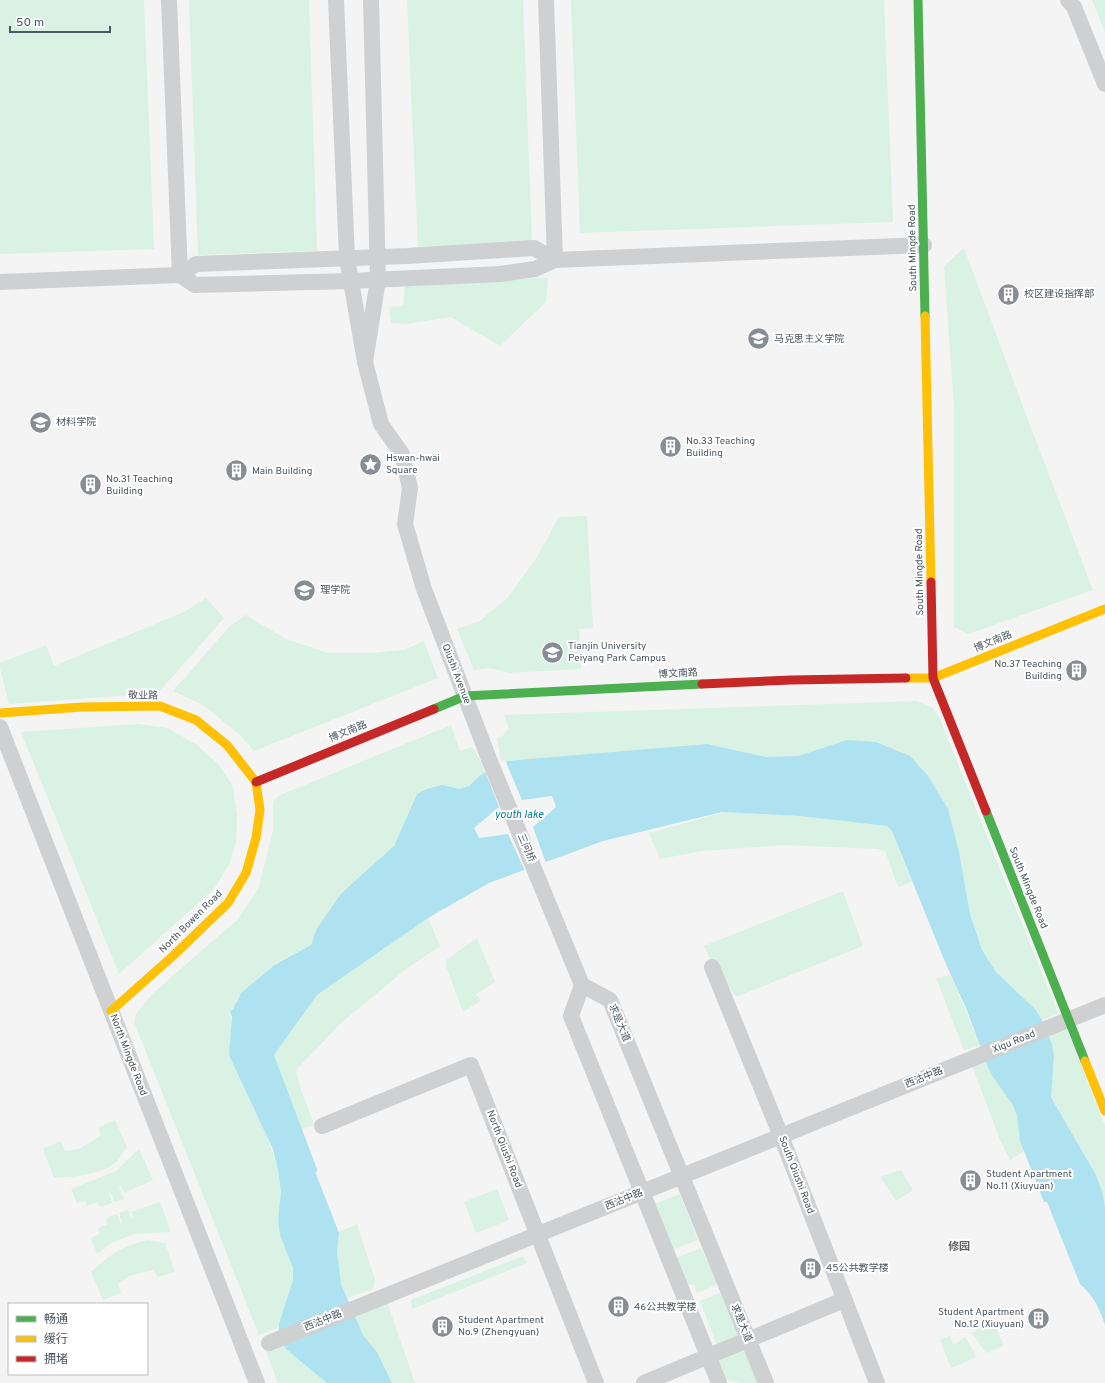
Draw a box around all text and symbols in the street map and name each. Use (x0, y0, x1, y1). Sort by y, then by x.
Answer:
scale bar (10, 8, 110, 34)
text: 50 m (16, 15, 44, 31)
street label: South Mingde Road (906, 204, 920, 292)
building icon: 校区建设指挥部 (996, 281, 1022, 307)
place label: 校区建设指挥部 (1024, 288, 1094, 301)
school or university icon: 马克思主义学院 (746, 326, 772, 352)
place label: 马克思主义学院 (774, 333, 844, 346)
school or university icon: 材料学院 (27, 409, 53, 435)
place label: 材料学院 (56, 416, 96, 429)
building icon: No.33 Teaching Building (657, 434, 683, 460)
place label: No.33 Teaching Building (686, 435, 755, 460)
place icon: Hswan-hwai Square (357, 451, 383, 477)
place label: Hswan-hwai Square (386, 452, 440, 477)
building icon: Main Building (223, 458, 249, 484)
place label: Main Building (252, 465, 312, 478)
building icon: No.31 Teaching Building (78, 472, 104, 498)
place label: No.31 Teaching Building (106, 473, 173, 498)
street label: South Mingde Road (913, 528, 927, 616)
school or university icon: 理学院 (292, 577, 318, 603)
place label: 理学院 (320, 584, 350, 597)
street label: 博文南路 (972, 628, 1014, 656)
school or university icon: Tianjin University Peiyang Park Campus (539, 639, 565, 665)
place label: Tianjin University Peiyang Park Campus (568, 640, 666, 665)
street label: Qiushi Avenue (439, 642, 473, 706)
building icon: No.37 Teaching Building (1064, 657, 1090, 683)
place label: No.37 Teaching Building (994, 658, 1062, 683)
street label: 博文南路 (658, 666, 698, 682)
street label: 敬业路 (128, 689, 158, 703)
street label: 博文南路 (327, 718, 369, 746)
water label: youth lake (495, 808, 544, 822)
street label: 三问桥 (514, 832, 538, 864)
street label: South Mingde Road (1006, 845, 1050, 931)
street label: North Bowen Road (157, 888, 225, 956)
street label: 求是大道 (605, 1002, 633, 1044)
street label: North Mingde Road (106, 1012, 150, 1098)
street label: Xigu Road (991, 1028, 1037, 1056)
street label: 西沽中路 (903, 1064, 945, 1092)
street label: North Qiushi Road (483, 1108, 525, 1190)
street label: South Qiushi Road (775, 1134, 817, 1216)
building icon: Student Apartment No.11 (Xiuyuan) (958, 1167, 984, 1193)
place label: Student Apartment No.11 (Xiuyuan) (986, 1168, 1072, 1193)
street label: 西沽中路 (603, 1186, 645, 1214)
district label: 修园 (948, 1240, 970, 1254)
building icon: 45公共教学楼 (798, 1255, 824, 1281)
place label: 45公共教学楼 (826, 1262, 888, 1275)
building icon: 46公共教学楼 (606, 1294, 632, 1320)
place label: 46公共教学楼 (634, 1301, 696, 1314)
street label: 求是大道 (727, 1302, 755, 1344)
legend (8, 1303, 148, 1375)
building icon: Student Apartment No.12 (Xiuyuan) (1026, 1305, 1052, 1331)
place label: Student Apartment No.12 (Xiuyuan) (938, 1306, 1024, 1331)
street label: 西沽中路 (302, 1307, 344, 1335)
text: 畅通 (44, 1312, 68, 1328)
building icon: Student Apartment No.9 (Zhengyuan) (429, 1313, 455, 1339)
place label: Student Apartment No.9 (Zhengyuan) (458, 1314, 544, 1339)
text: 缓行 (44, 1332, 68, 1348)
text: 拥堵 (44, 1352, 68, 1368)

